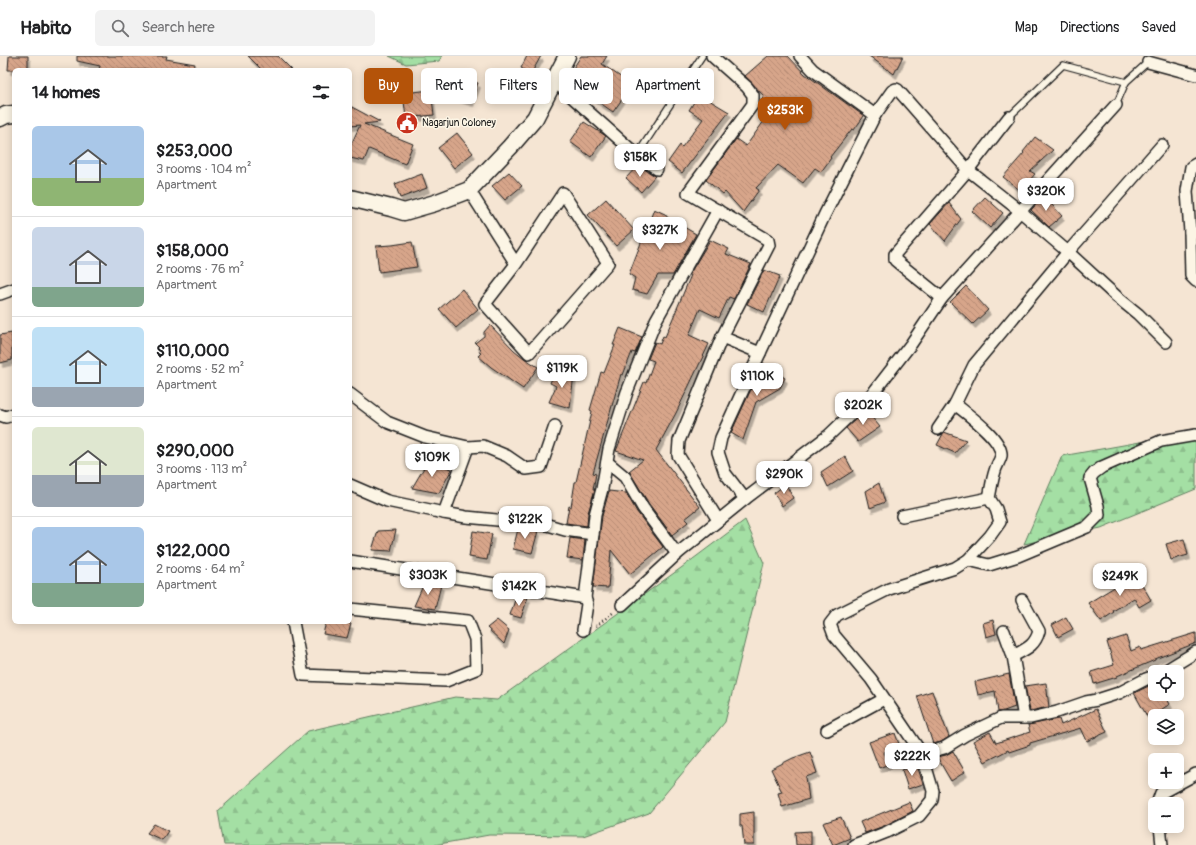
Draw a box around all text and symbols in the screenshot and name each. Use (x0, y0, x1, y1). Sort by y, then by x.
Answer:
search box (95, 10, 375, 46)
text: Habito (20, 16, 71, 40)
icon: search (109, 17, 131, 39)
text: Search here (141, 18, 215, 37)
text: Map (1015, 19, 1038, 36)
text: Directions (1060, 19, 1119, 36)
text: Saved (1141, 19, 1176, 36)
chip: Buy (364, 68, 413, 104)
chip: Rent (421, 68, 477, 104)
chip: Filters (485, 68, 551, 104)
chip: New (559, 68, 613, 104)
chip: Apartment (621, 68, 714, 104)
icon: filters (310, 81, 332, 103)
text: 14 homes (32, 82, 100, 103)
pin: $253K (757, 97, 813, 131)
text: $253K (767, 102, 803, 118)
public building icon: Nagarjun Coloney (394, 110, 420, 136)
place label: Nagarjun Coloney (422, 117, 496, 129)
text: $253,000 (156, 140, 233, 161)
icon: home (64, 142, 112, 190)
pin: $158K (612, 144, 668, 178)
text: $158K (623, 149, 657, 165)
text: 3 rooms · 104 m² (156, 161, 251, 177)
text: Apartment (156, 177, 217, 193)
pin: $320K (1018, 178, 1074, 212)
text: $320K (1027, 183, 1065, 199)
pin: $327K (632, 217, 688, 251)
text: $327K (642, 222, 678, 238)
text: $158,000 (156, 240, 229, 261)
icon: home (64, 243, 112, 291)
text: 2 rooms · 76 m² (156, 261, 244, 277)
text: Apartment (156, 277, 217, 293)
text: $110,000 (156, 340, 229, 361)
icon: home (64, 343, 112, 391)
pin: $119K (534, 355, 590, 389)
text: $119K (546, 360, 578, 376)
text: 2 rooms · 52 m² (156, 361, 244, 377)
pin: $110K (729, 363, 785, 397)
text: $110K (740, 368, 774, 384)
text: Apartment (156, 377, 217, 393)
pin: $202K (835, 392, 891, 426)
text: $202K (844, 397, 882, 413)
text: $290,000 (156, 440, 234, 461)
icon: home (64, 443, 112, 491)
pin: $109K (404, 444, 460, 478)
text: $109K (414, 449, 450, 465)
text: 3 rooms · 113 m² (156, 461, 247, 477)
pin: $290K (756, 461, 812, 495)
text: $290K (765, 466, 803, 482)
text: Apartment (156, 477, 217, 493)
pin: $122K (497, 506, 553, 540)
text: $122K (508, 511, 542, 527)
text: $122,000 (156, 540, 230, 561)
icon: home (64, 543, 112, 591)
text: 2 rooms · 64 m² (156, 561, 245, 577)
pin: $303K (400, 562, 456, 596)
pin: $249K (1092, 563, 1148, 597)
text: $303K (409, 567, 447, 583)
text: $249K (1102, 568, 1138, 584)
pin: $142K (491, 573, 547, 607)
text: Apartment (156, 577, 217, 593)
text: $142K (502, 578, 536, 594)
map controls (1148, 665, 1184, 833)
button: locate (1148, 665, 1184, 701)
button: layers (1148, 709, 1184, 745)
pin: $222K (884, 743, 940, 777)
text: $222K (894, 748, 930, 764)
button: + (1148, 753, 1184, 789)
button: − (1148, 797, 1184, 833)

